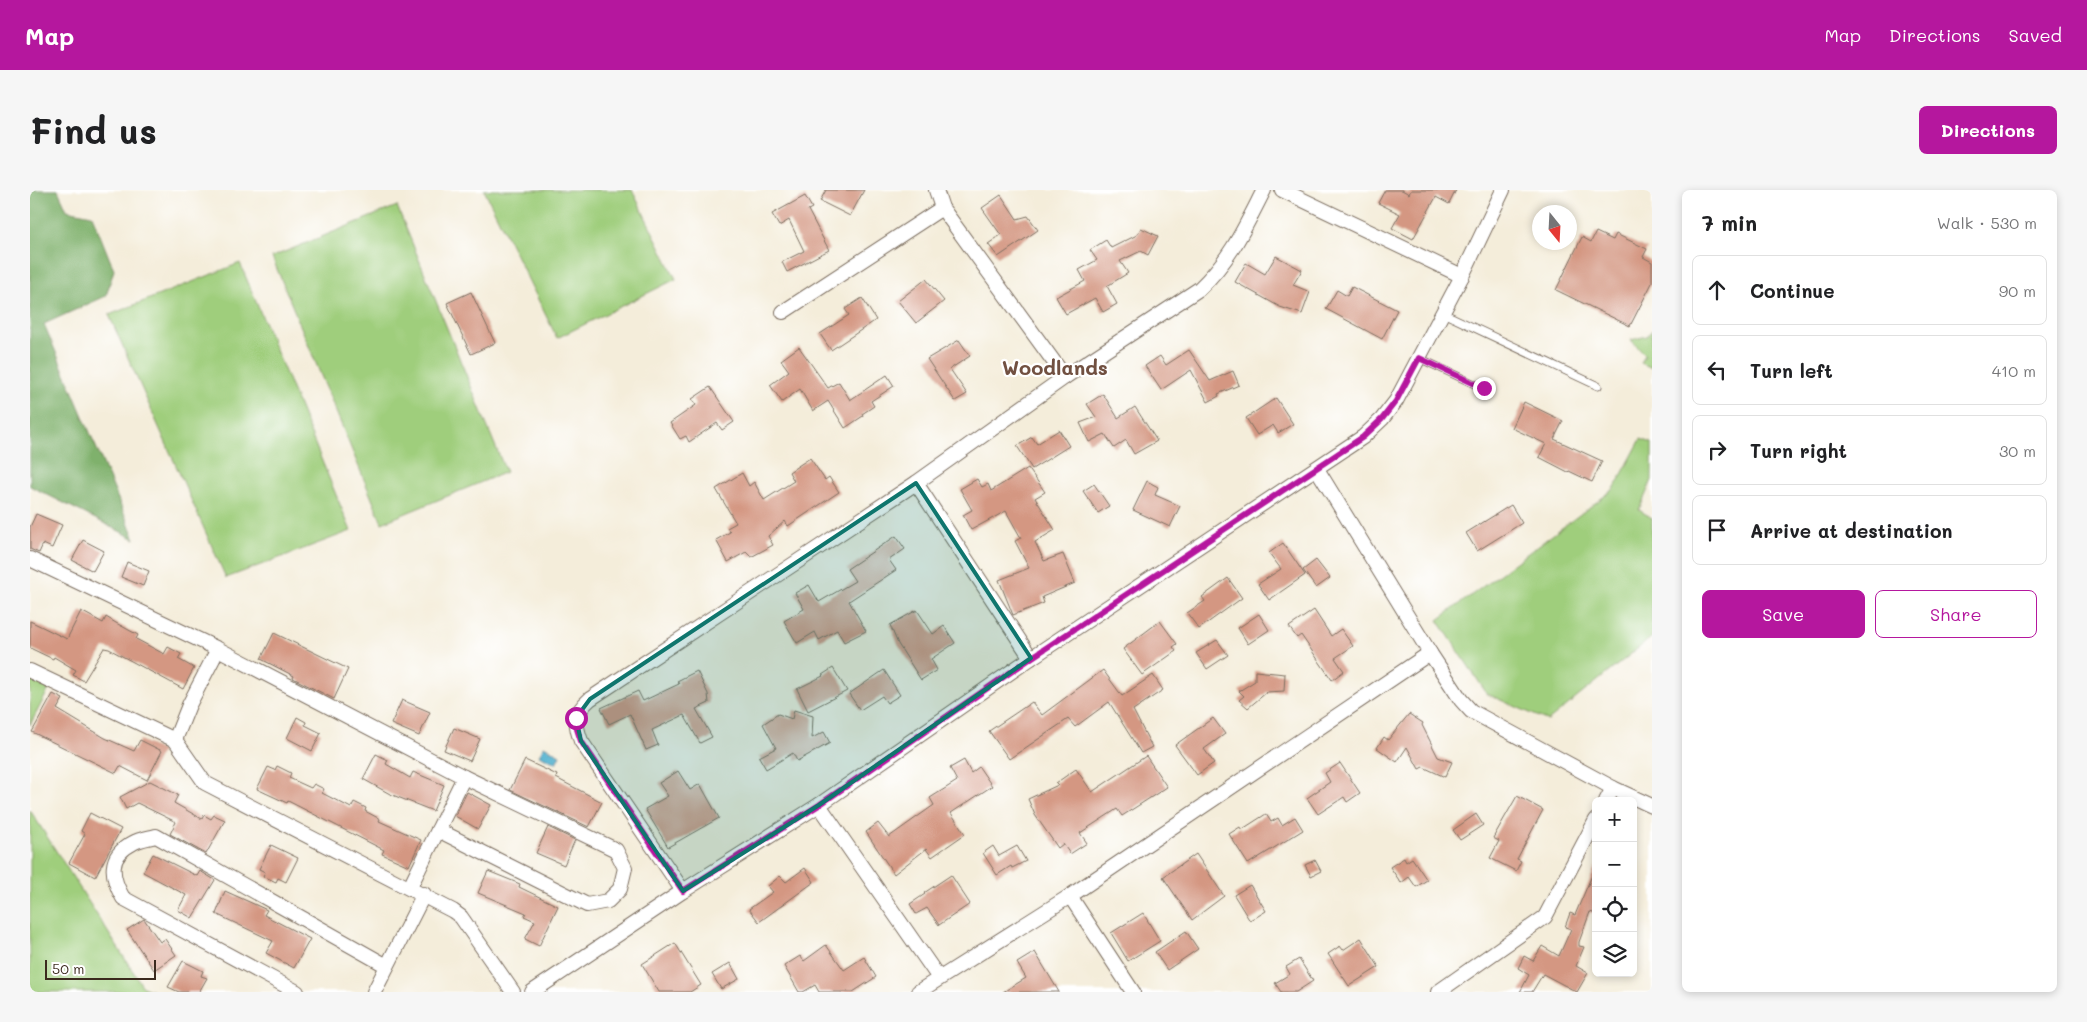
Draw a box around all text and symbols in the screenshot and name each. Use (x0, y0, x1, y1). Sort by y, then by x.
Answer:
text: Map (25, 20, 74, 51)
text: Map (1824, 23, 1861, 47)
text: Directions (1889, 23, 1981, 47)
text: Saved (2009, 23, 2062, 47)
button: Directions (1919, 106, 2057, 154)
text: Find us (30, 107, 157, 153)
north arrow (1532, 205, 1577, 250)
text: 7 min (1702, 209, 1757, 236)
text: Walk · 530 m (1937, 212, 2037, 233)
icon: ahead (1703, 276, 1731, 304)
text: Continue (1750, 278, 1835, 303)
text: 90 m (1999, 280, 2036, 301)
district label: Woodlands (1002, 354, 1108, 380)
icon: left (1703, 356, 1731, 384)
text: Turn left (1750, 358, 1833, 383)
text: 410 m (1992, 360, 2036, 381)
route end (1473, 377, 1496, 400)
icon: right (1703, 436, 1731, 464)
text: Turn right (1750, 438, 1847, 463)
text: 30 m (1999, 440, 2036, 461)
icon: arrive (1703, 516, 1731, 544)
text: Arrive at destination (1750, 518, 1953, 543)
button: Save (1702, 590, 1865, 638)
button: Share (1875, 590, 2037, 638)
route start (565, 707, 588, 730)
map controls (1592, 797, 1637, 977)
button: + (1592, 797, 1637, 842)
button: − (1592, 842, 1637, 887)
button: locate (1592, 887, 1637, 932)
button: layers (1592, 932, 1637, 977)
scale bar (45, 957, 156, 980)
text: 50 m (52, 959, 84, 978)

